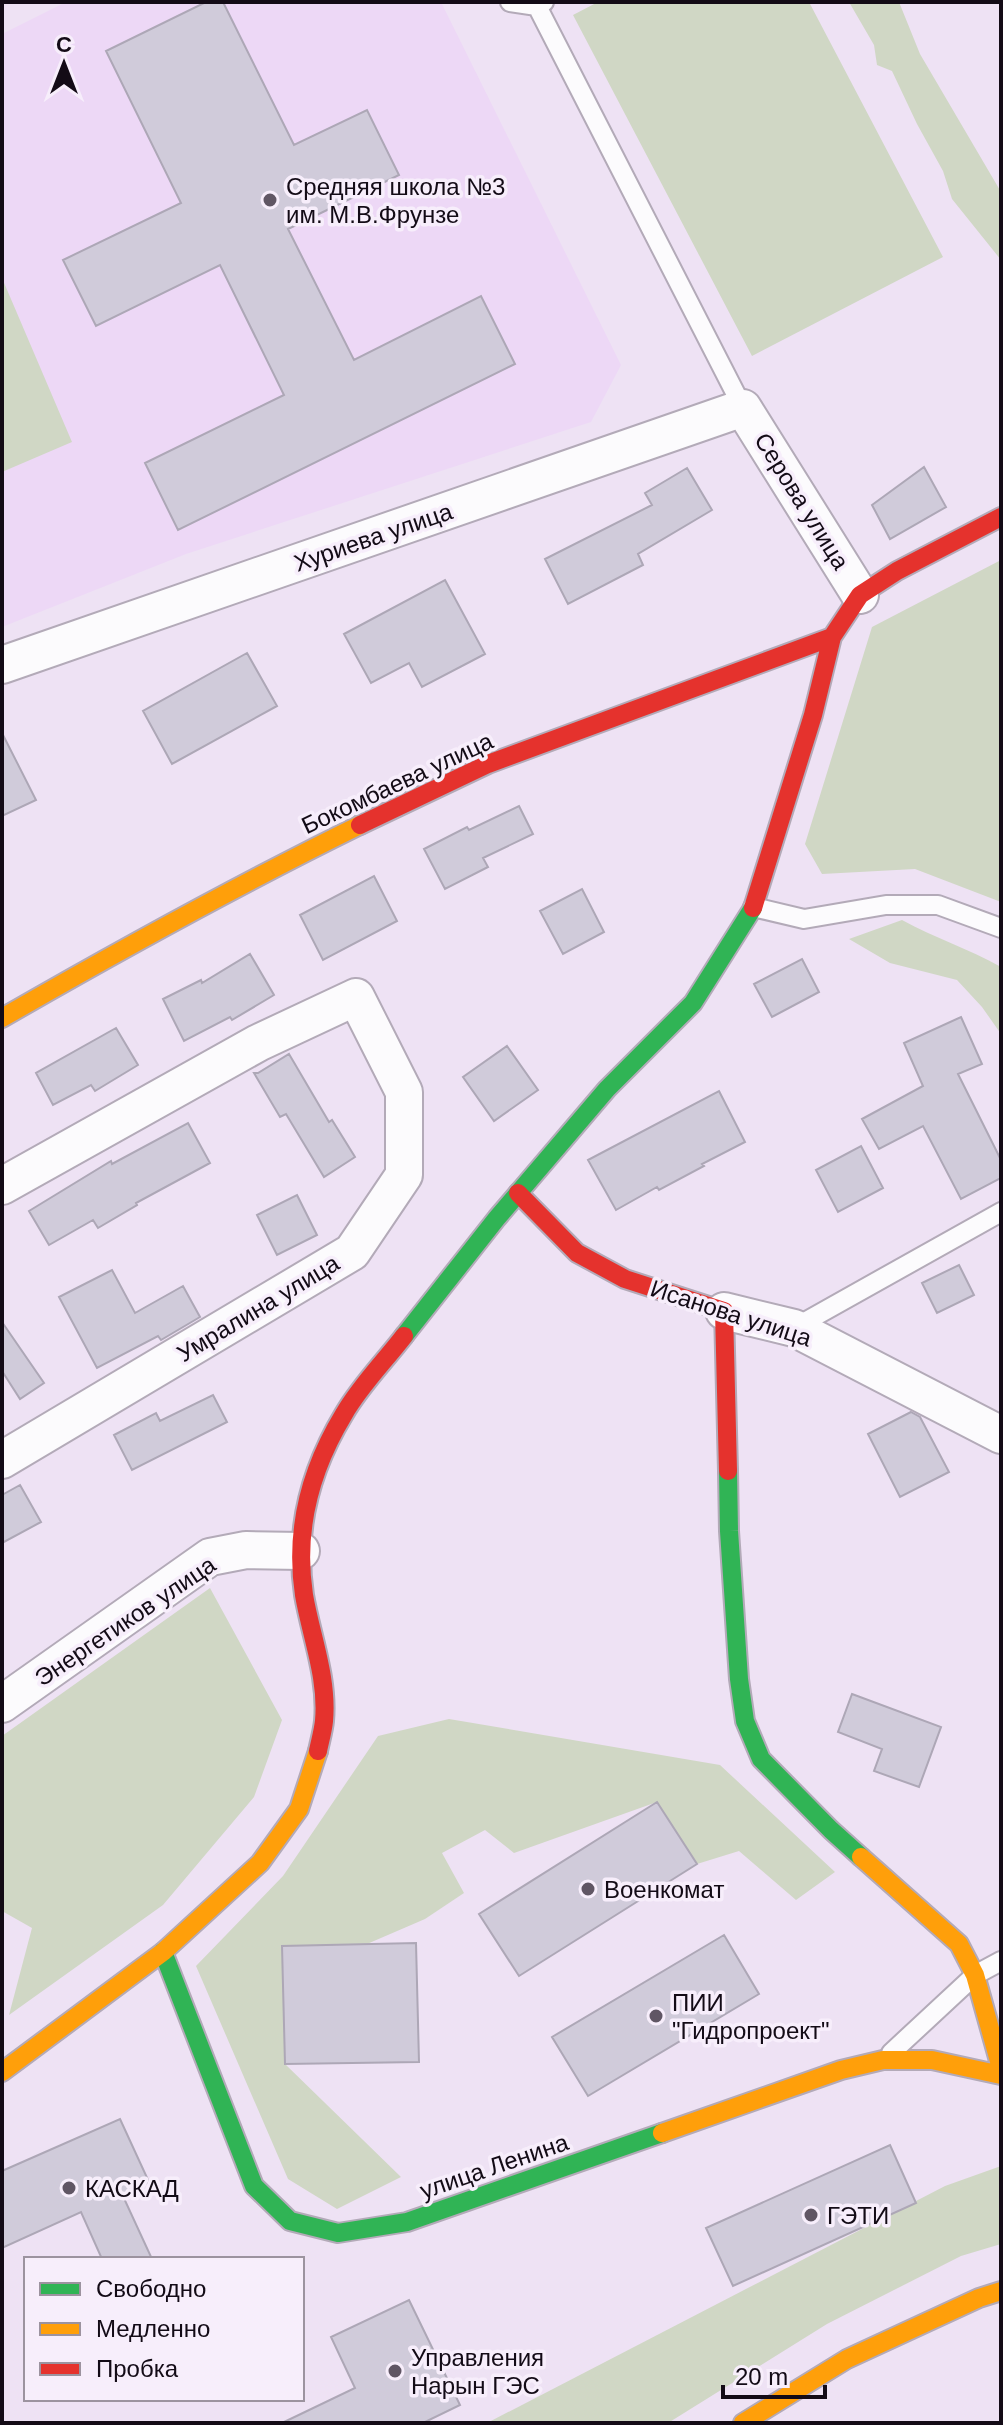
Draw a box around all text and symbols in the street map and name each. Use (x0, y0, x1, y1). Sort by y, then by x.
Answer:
north arrow (24, 24, 104, 104)
text: С (56, 32, 72, 57)
place label: Средняя школа №3 им. М.В.Фрунзе (286, 173, 505, 228)
marker: Средняя школа №3 им. М.В.Фрунзе (261, 191, 279, 209)
street label: Серова улица (749, 428, 855, 575)
street label: Хуриева улица (290, 497, 456, 577)
street label: Бокомбаева улица (297, 727, 497, 839)
street label: Умралина улица (172, 1249, 344, 1367)
street label: Исанова улица (647, 1274, 816, 1352)
street label: Энергетиков улица (30, 1550, 221, 1691)
place label: Военкомат (604, 1876, 724, 1903)
marker: Военкомат (579, 1880, 597, 1898)
place label: ПИИ "Гидропроект" (672, 1989, 830, 2044)
marker: ПИИ "Гидропроект" (647, 2007, 665, 2025)
street label: улица Ленина (416, 2128, 572, 2204)
place label: КАСКАД (85, 2175, 179, 2202)
marker: КАСКАД (60, 2179, 78, 2197)
place label: ГЭТИ (827, 2202, 889, 2229)
marker: ГЭТИ (802, 2206, 820, 2224)
legend (24, 2257, 304, 2401)
text: Свободно (96, 2275, 206, 2302)
text: Медленно (96, 2315, 210, 2342)
place label: Управления Нарын ГЭС (411, 2344, 544, 2399)
scale bar (723, 2349, 825, 2399)
text: Пробка (96, 2355, 179, 2382)
marker: Управления Нарын ГЭС (386, 2362, 404, 2380)
text: 20 m (735, 2363, 788, 2390)

